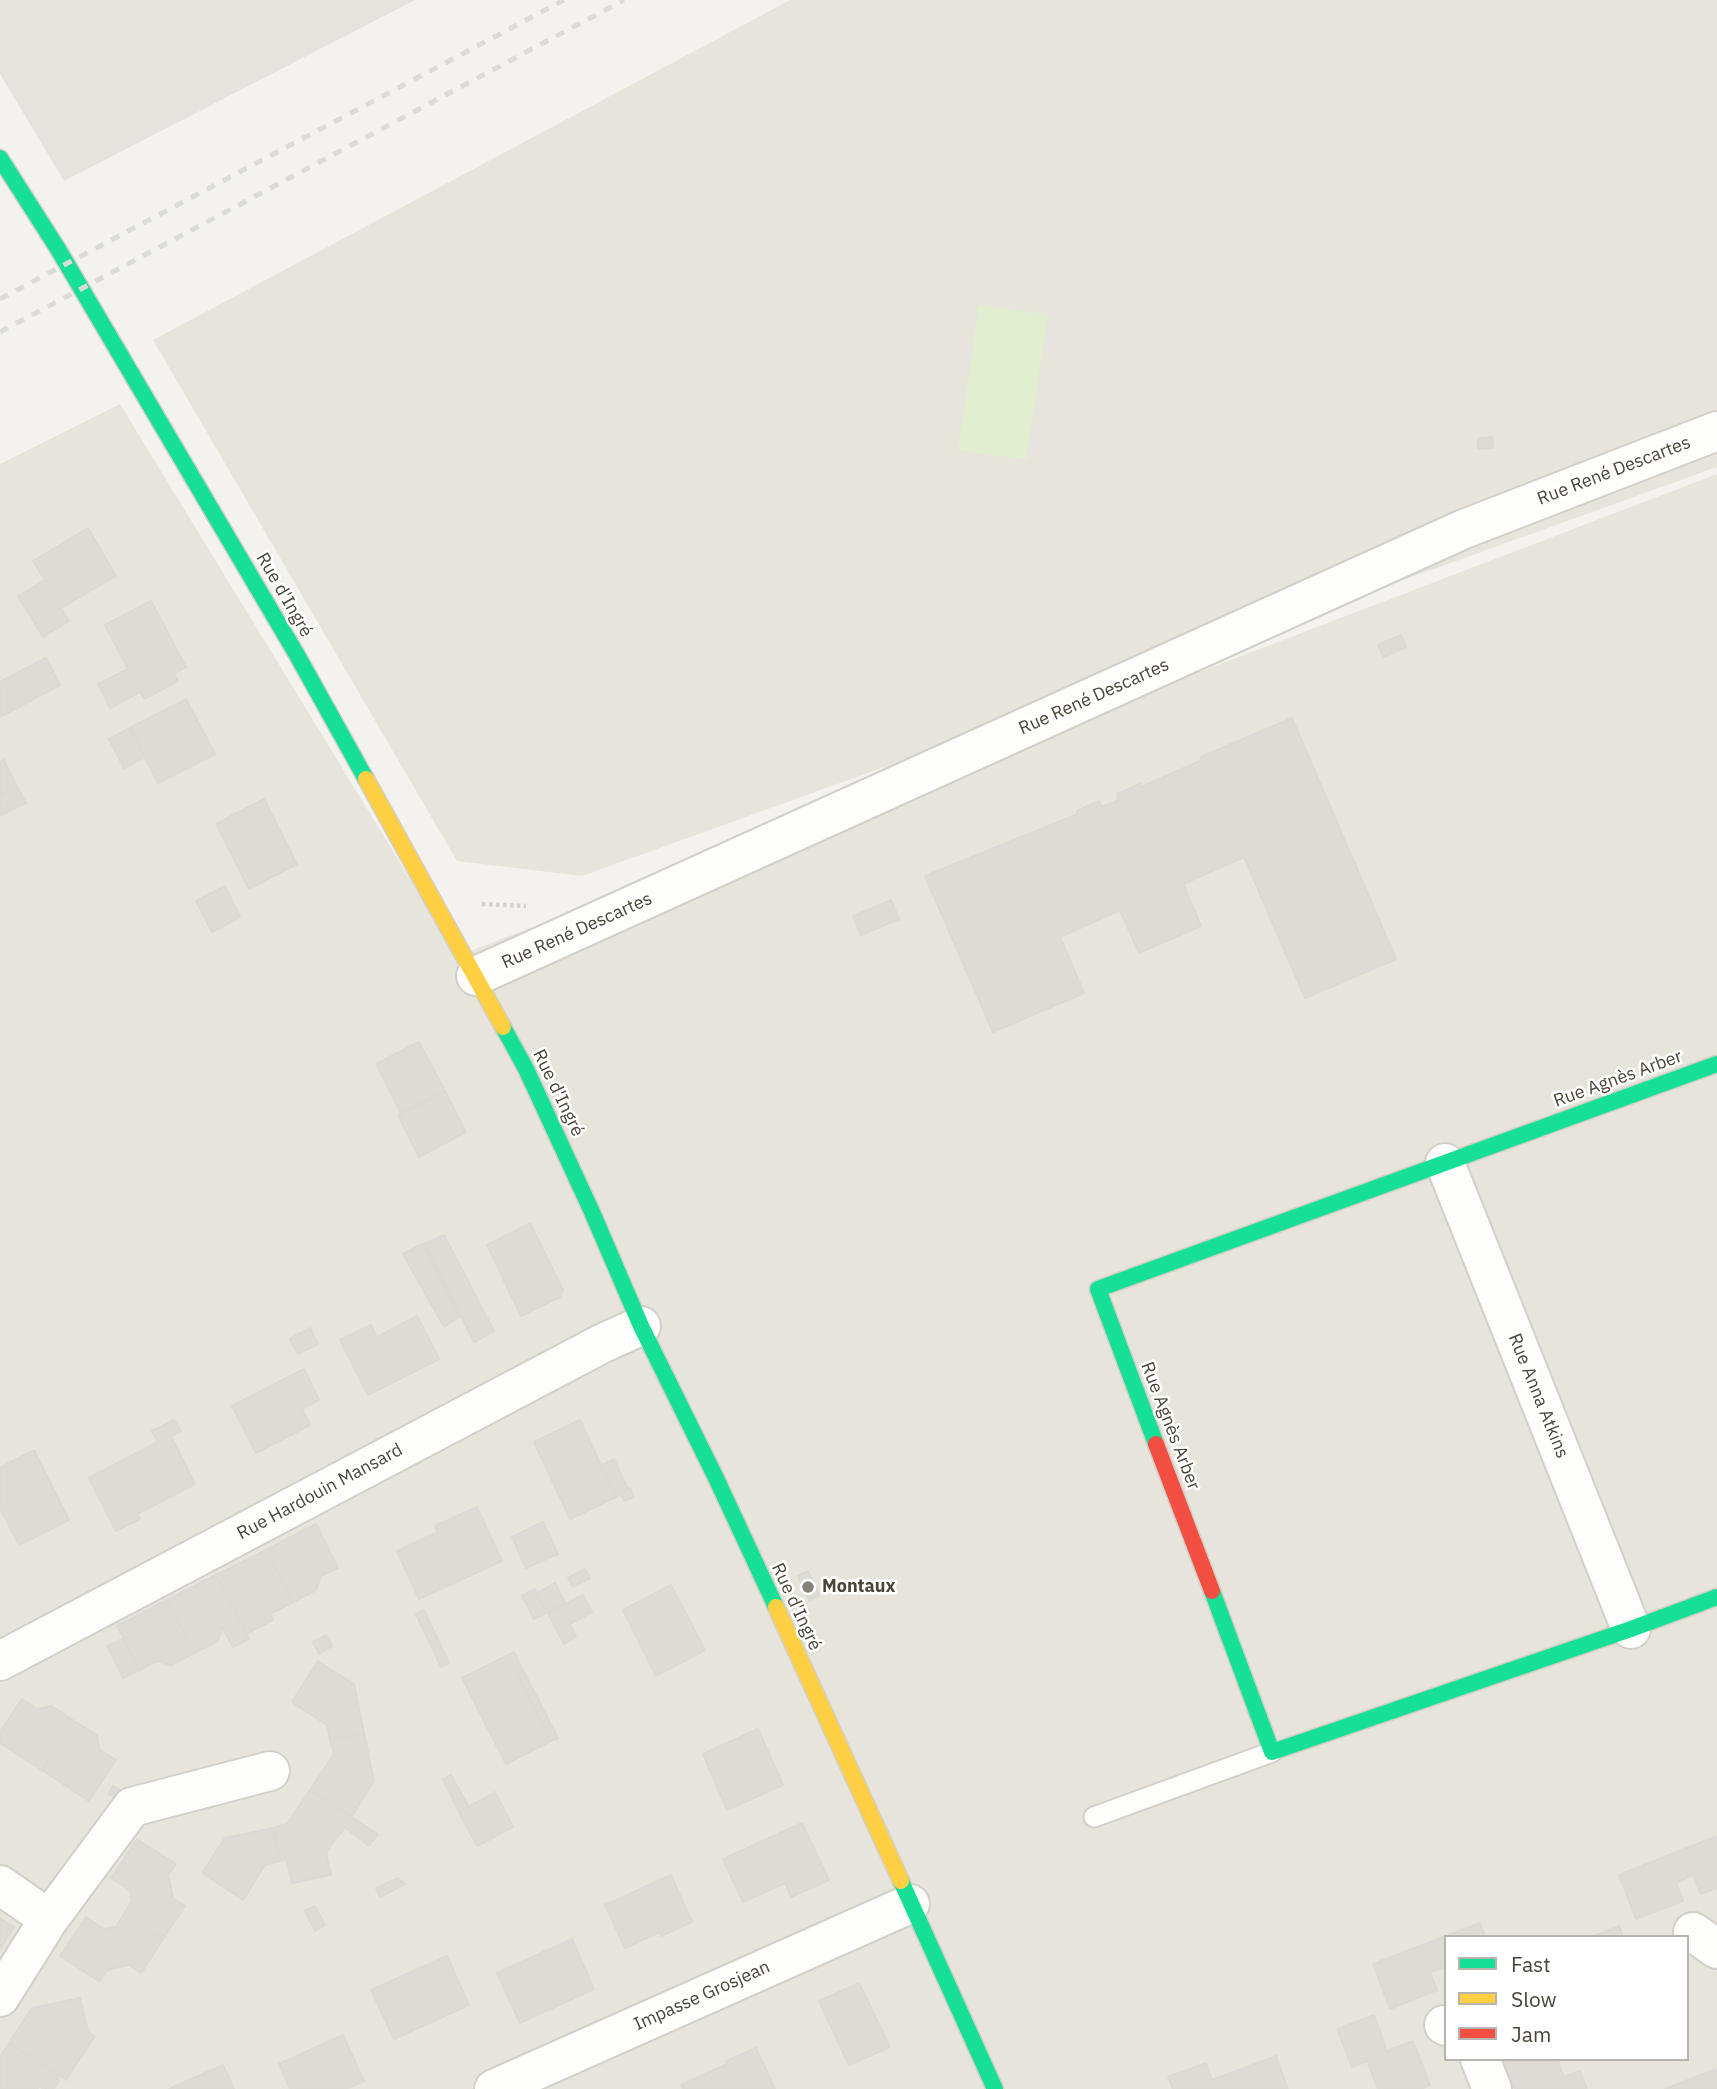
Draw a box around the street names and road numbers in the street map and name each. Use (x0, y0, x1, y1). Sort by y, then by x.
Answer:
street label: Rue René Descartes (1534, 432, 1694, 510)
street label: Rue d'Ingré (251, 549, 317, 641)
street label: Rue René Descartes (1015, 654, 1173, 740)
street label: Rue René Descartes (498, 888, 656, 974)
street label: Rue d'Ingré (528, 1046, 588, 1140)
street label: Rue Agnès Arber (1551, 1046, 1685, 1112)
street label: Rue Anna Atkins (1503, 1331, 1573, 1461)
street label: Rue Agnès Arber (1136, 1359, 1204, 1493)
street label: Rue Hardouin Mansard (234, 1439, 406, 1545)
street label: Rue d'Ingré (766, 1560, 826, 1654)
street label: Impasse Grosjean (631, 1956, 773, 2036)

